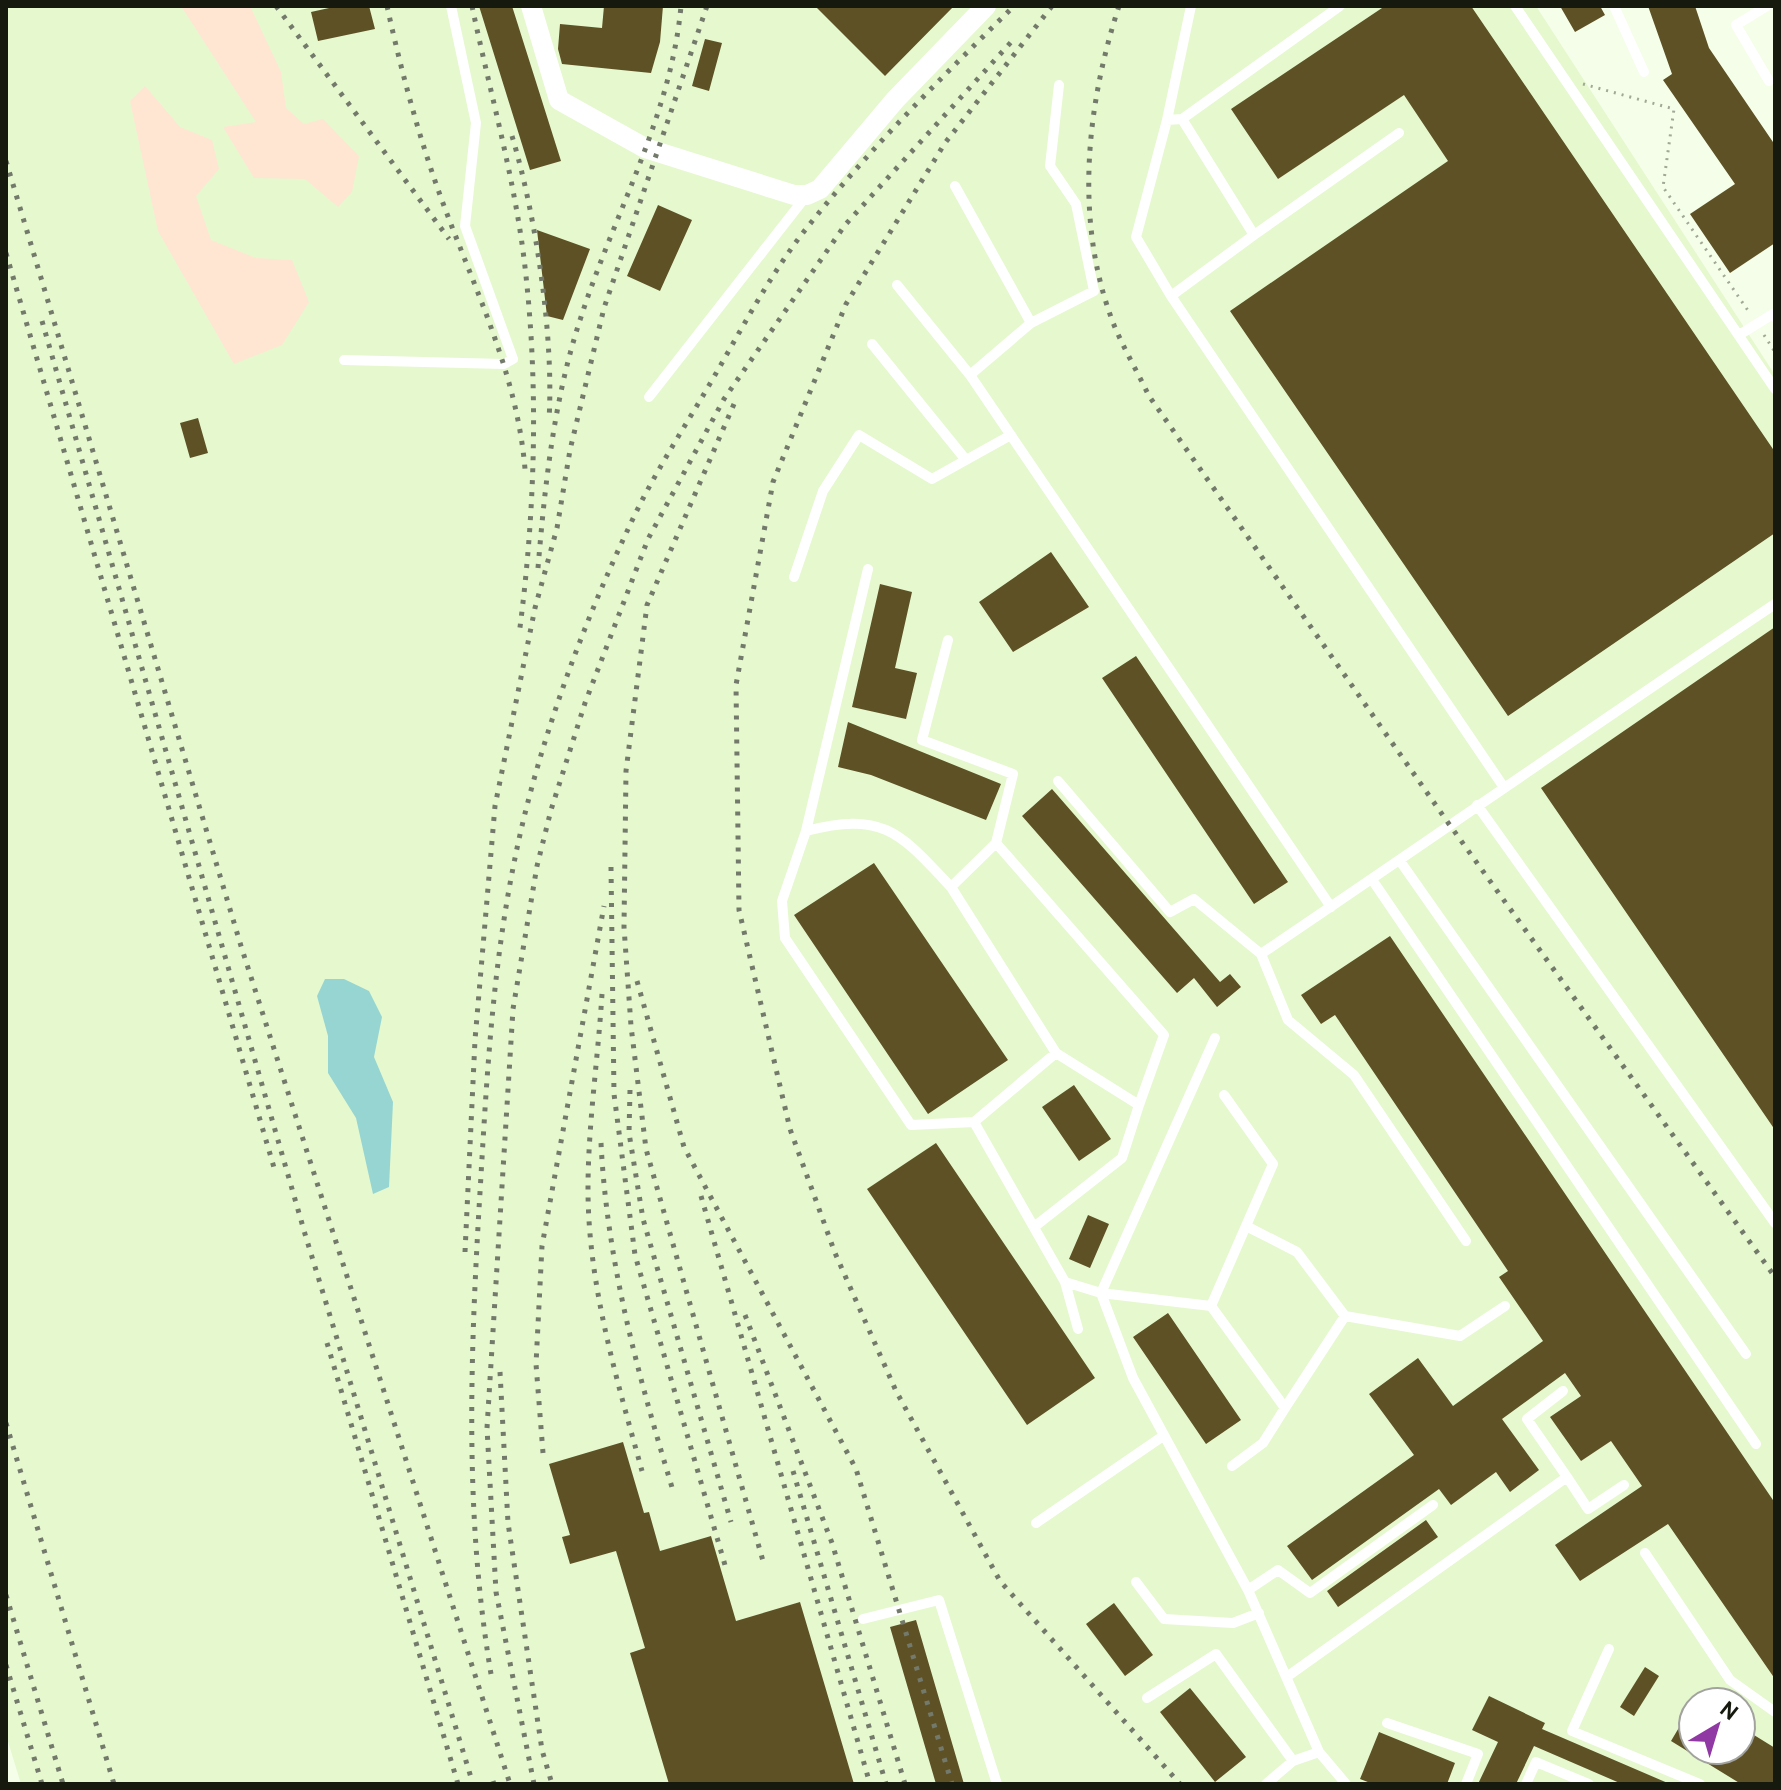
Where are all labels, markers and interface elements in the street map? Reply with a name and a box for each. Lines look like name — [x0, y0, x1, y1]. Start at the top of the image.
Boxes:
north arrow — [1677, 1686, 1757, 1766]
text: N — [1713, 1697, 1742, 1728]

